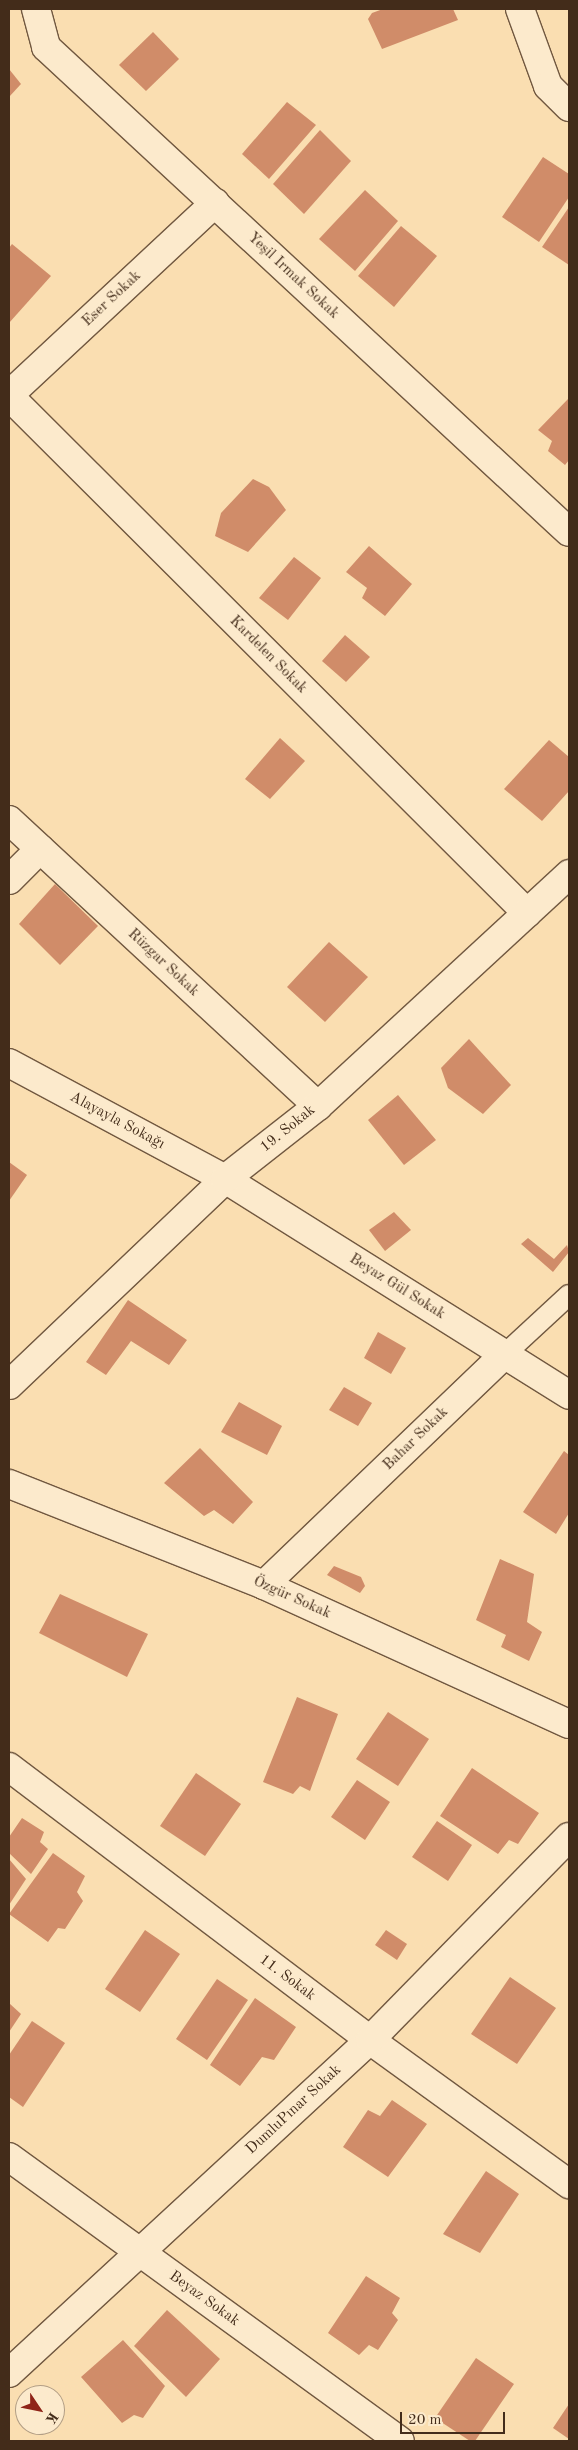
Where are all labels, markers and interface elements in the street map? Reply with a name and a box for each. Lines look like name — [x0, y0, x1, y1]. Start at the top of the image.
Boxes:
street label: Yeşil Irmak Sokak — [243, 229, 343, 323]
street label: Eser Sokak — [79, 267, 145, 331]
street label: Kardelen Sokak — [225, 612, 311, 698]
street label: Rüzgar Sokak — [124, 925, 202, 1001]
street label: Alayayla Sokağı — [66, 1088, 168, 1154]
street label: 19. Sokak — [257, 1101, 319, 1157]
street label: Beyaz Gül Sokak — [346, 1250, 448, 1324]
street label: Bahar Sokak — [380, 1404, 452, 1474]
street label: Özgür Sokak — [250, 1573, 334, 1623]
street label: 11. Sokak — [255, 1951, 319, 2005]
street label: DumluPınar Sokak — [243, 2061, 345, 2159]
street label: Beyaz Sokak — [165, 2267, 243, 2331]
north arrow — [15, 2385, 65, 2435]
scale bar — [403, 2402, 508, 2434]
text: K — [43, 2409, 60, 2426]
text: 20 m — [408, 2413, 442, 2428]

